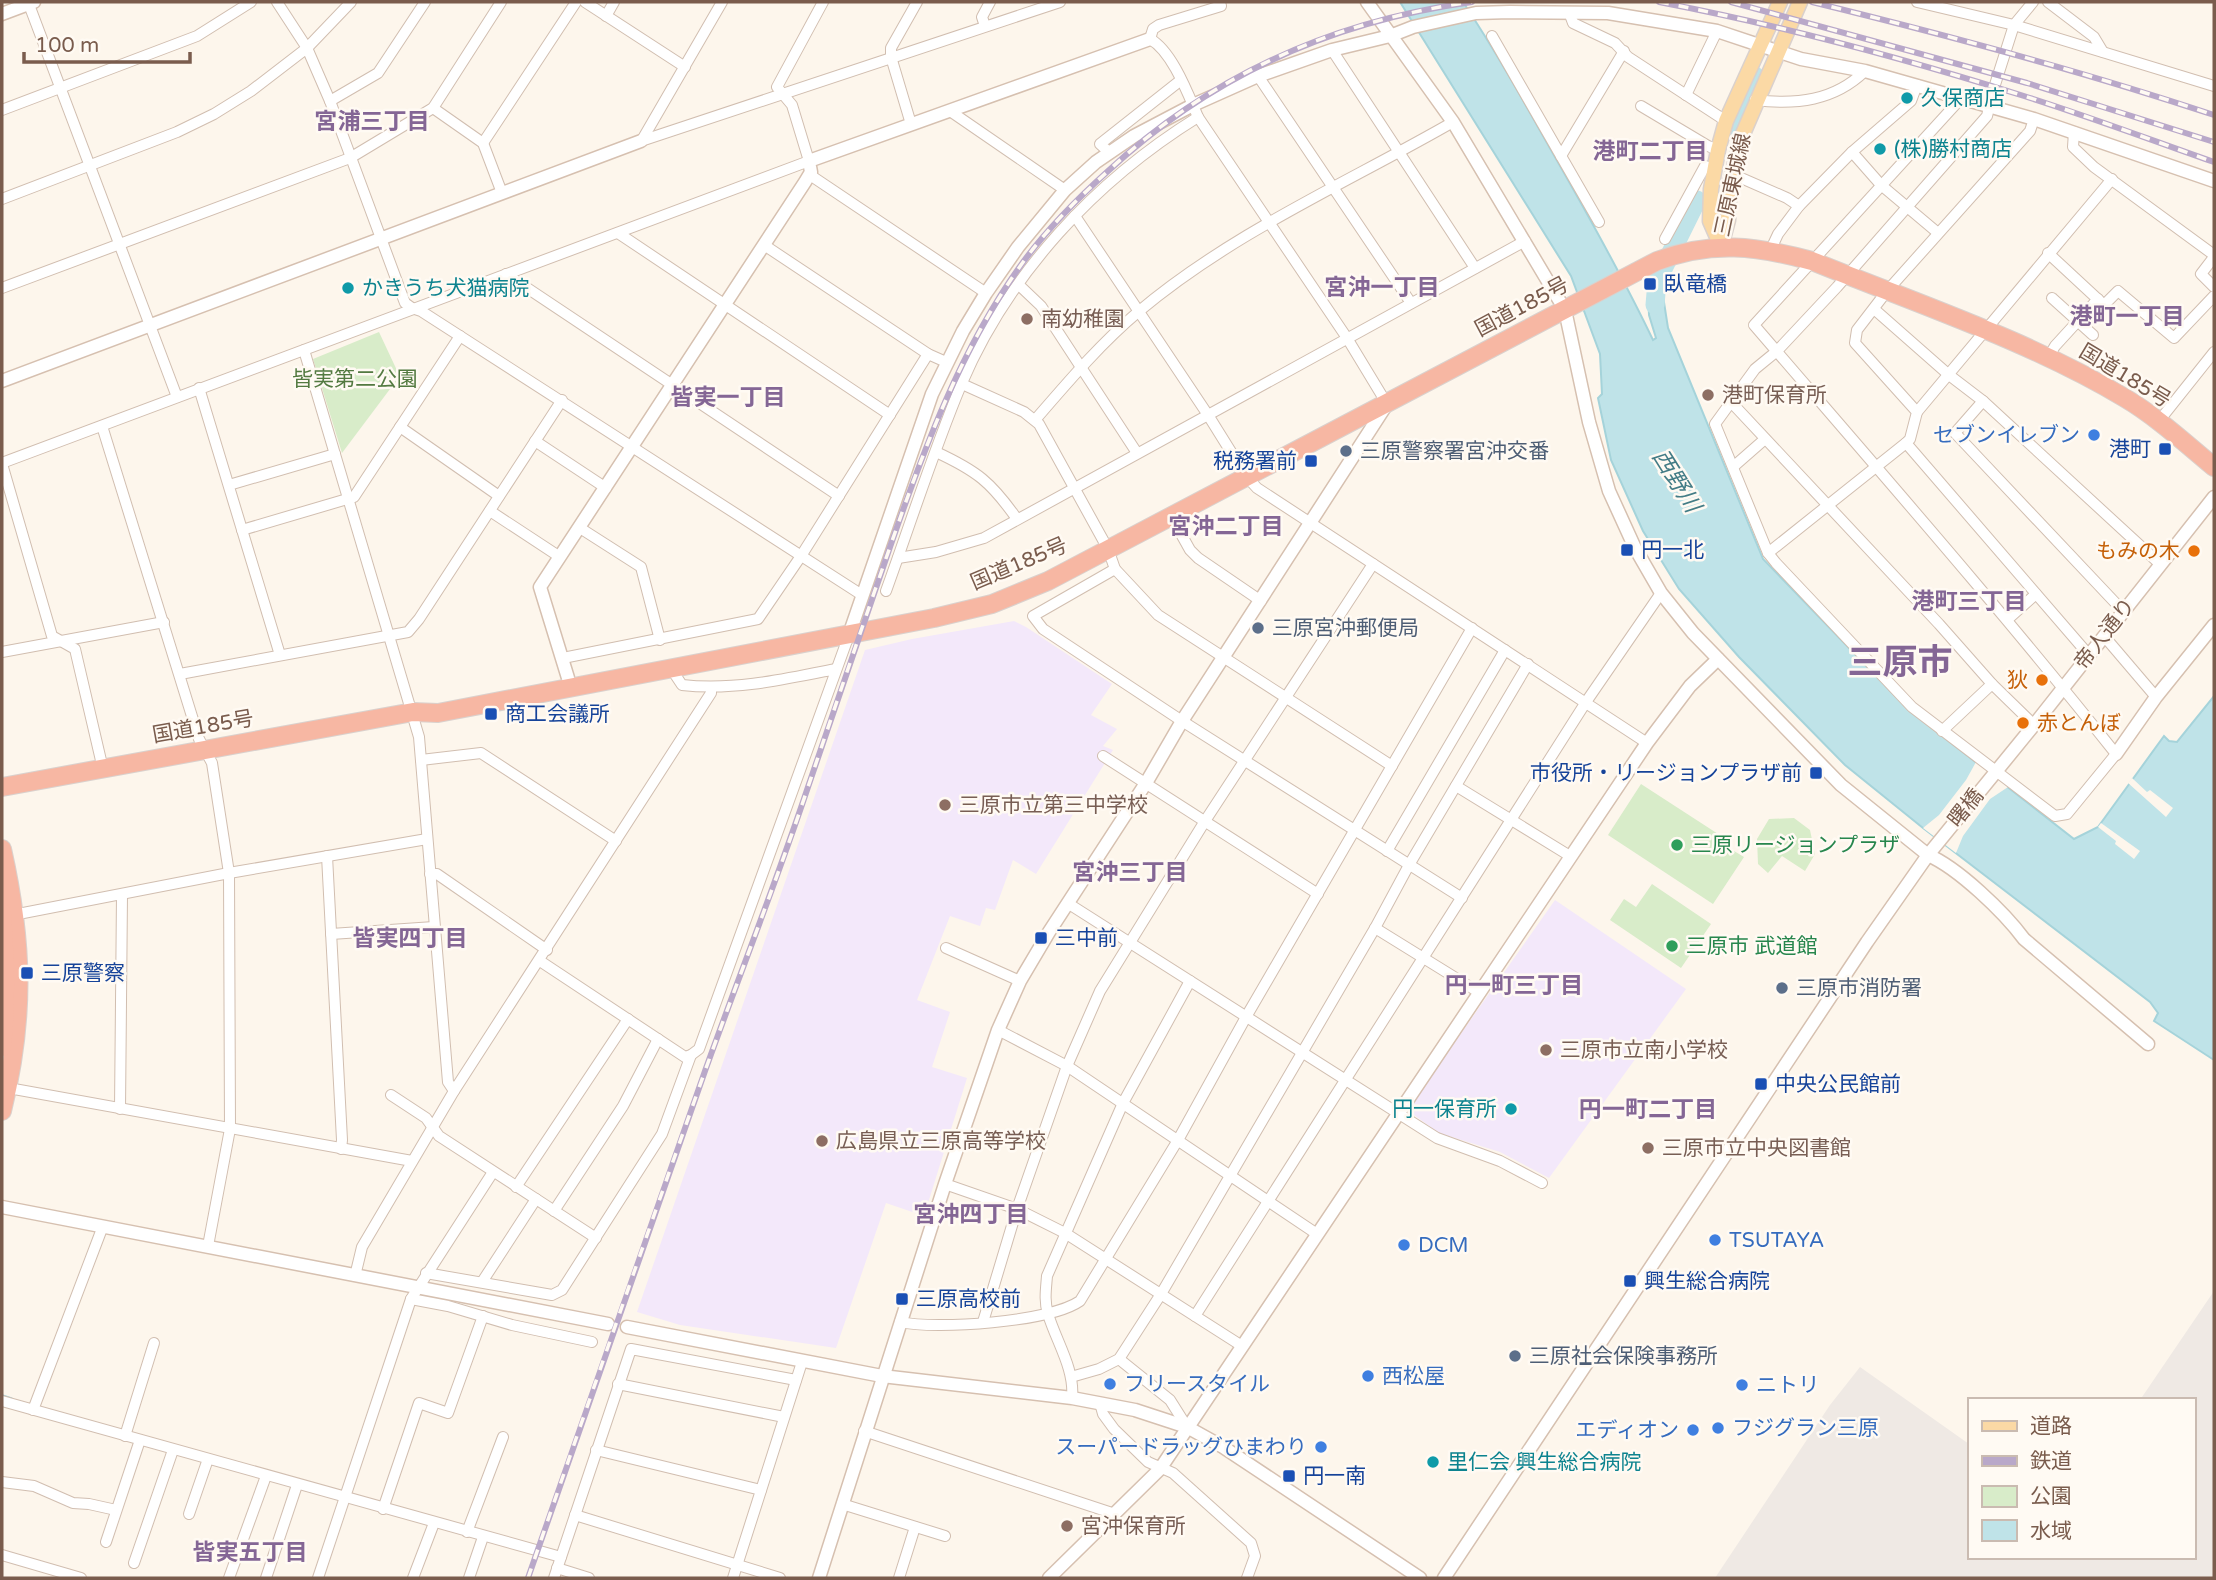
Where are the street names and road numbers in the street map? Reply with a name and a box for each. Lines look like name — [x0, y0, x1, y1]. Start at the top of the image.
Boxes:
street label: 三原東城線 — [1710, 131, 1756, 239]
street label: 国道185号 — [1471, 272, 1573, 342]
street label: 国道185号 — [2075, 339, 2175, 413]
street label: 国道185号 — [967, 532, 1071, 596]
street label: 帝人通り — [2069, 593, 2141, 675]
street label: 国道185号 — [150, 706, 256, 748]
street label: 曙橋 — [1943, 784, 1989, 832]

